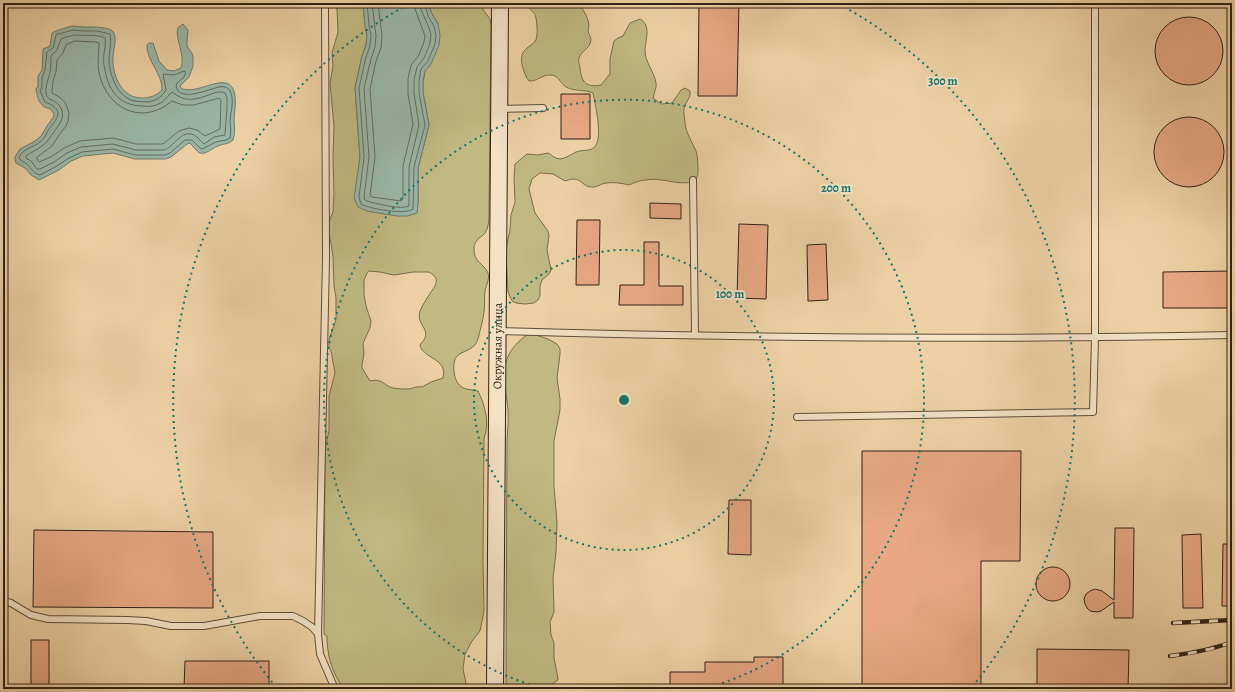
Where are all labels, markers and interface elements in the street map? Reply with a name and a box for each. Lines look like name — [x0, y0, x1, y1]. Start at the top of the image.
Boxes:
text: 300 m — [928, 73, 958, 89]
text: 200 m — [821, 180, 851, 196]
text: 100 m — [716, 286, 744, 302]
street label: Окружная улица — [489, 302, 506, 389]
centre of rings — [617, 393, 631, 407]

